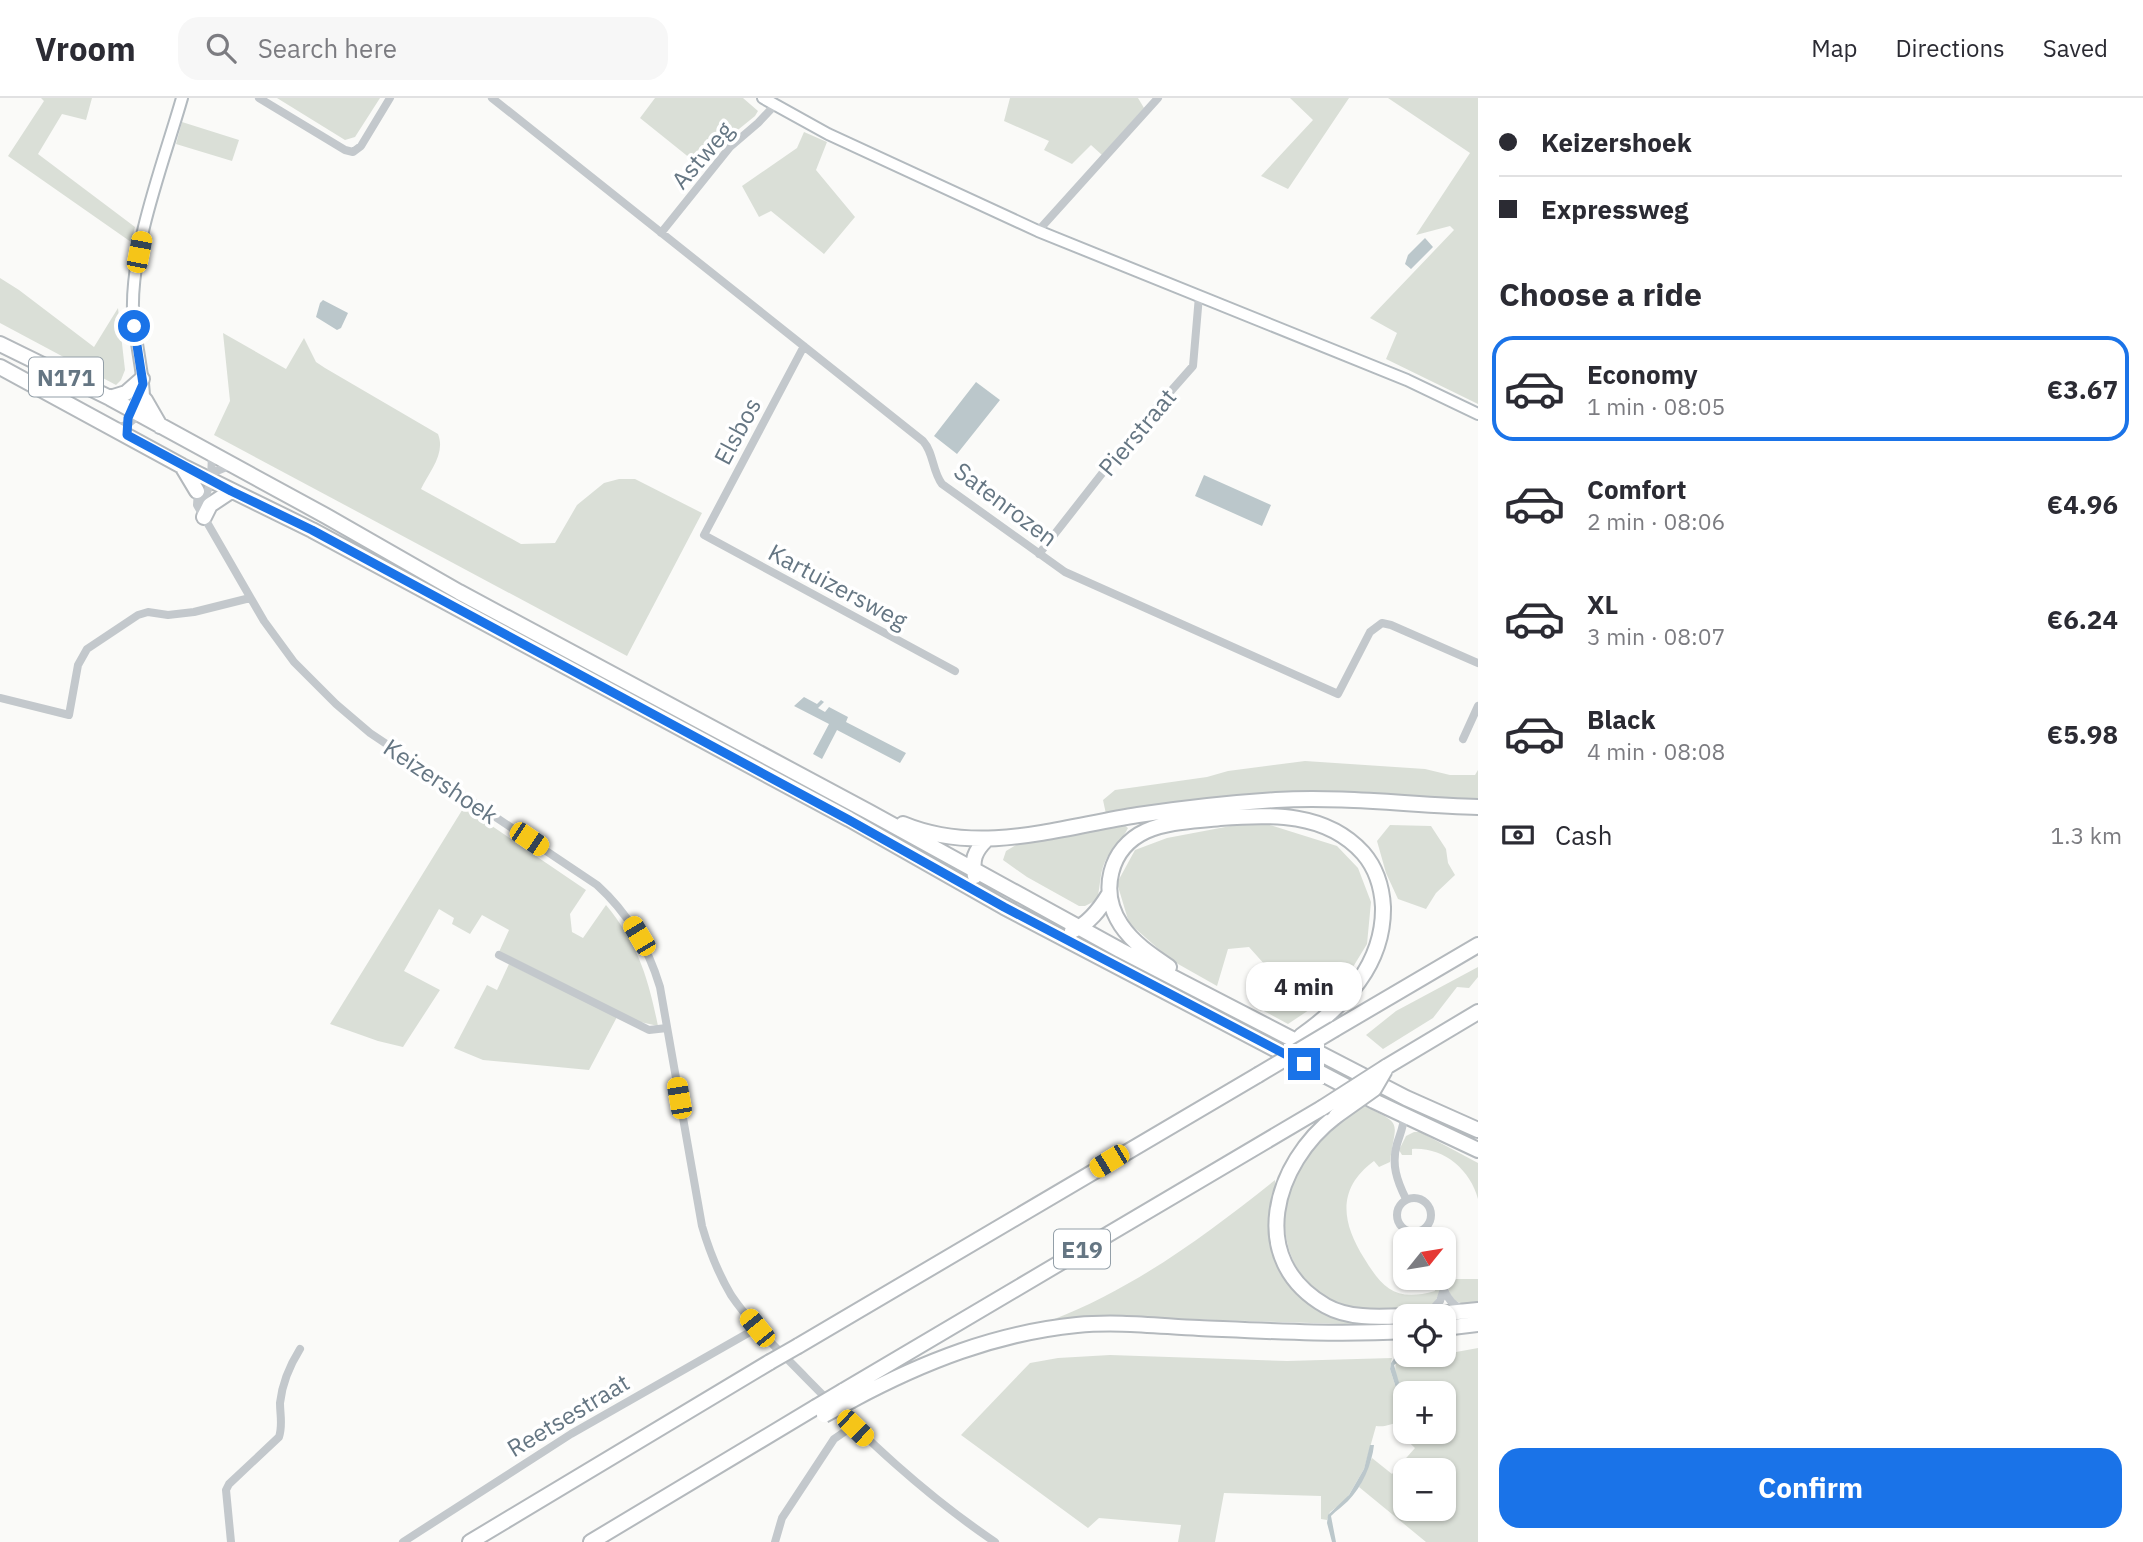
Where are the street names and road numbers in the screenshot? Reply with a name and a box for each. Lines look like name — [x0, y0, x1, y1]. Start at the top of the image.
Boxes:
street label: Astweg — [664, 114, 740, 195]
road number: N171 — [29, 358, 103, 396]
street label: Pierstraat — [1091, 381, 1183, 483]
street label: Elsbos — [706, 392, 768, 470]
street label: Satenrozen — [948, 455, 1064, 553]
street label: Kartuizersweg — [763, 536, 913, 636]
street label: Keizershoek — [378, 731, 505, 831]
road number: E19 — [1054, 1230, 1110, 1268]
street label: Reetsestraat — [501, 1366, 635, 1464]

